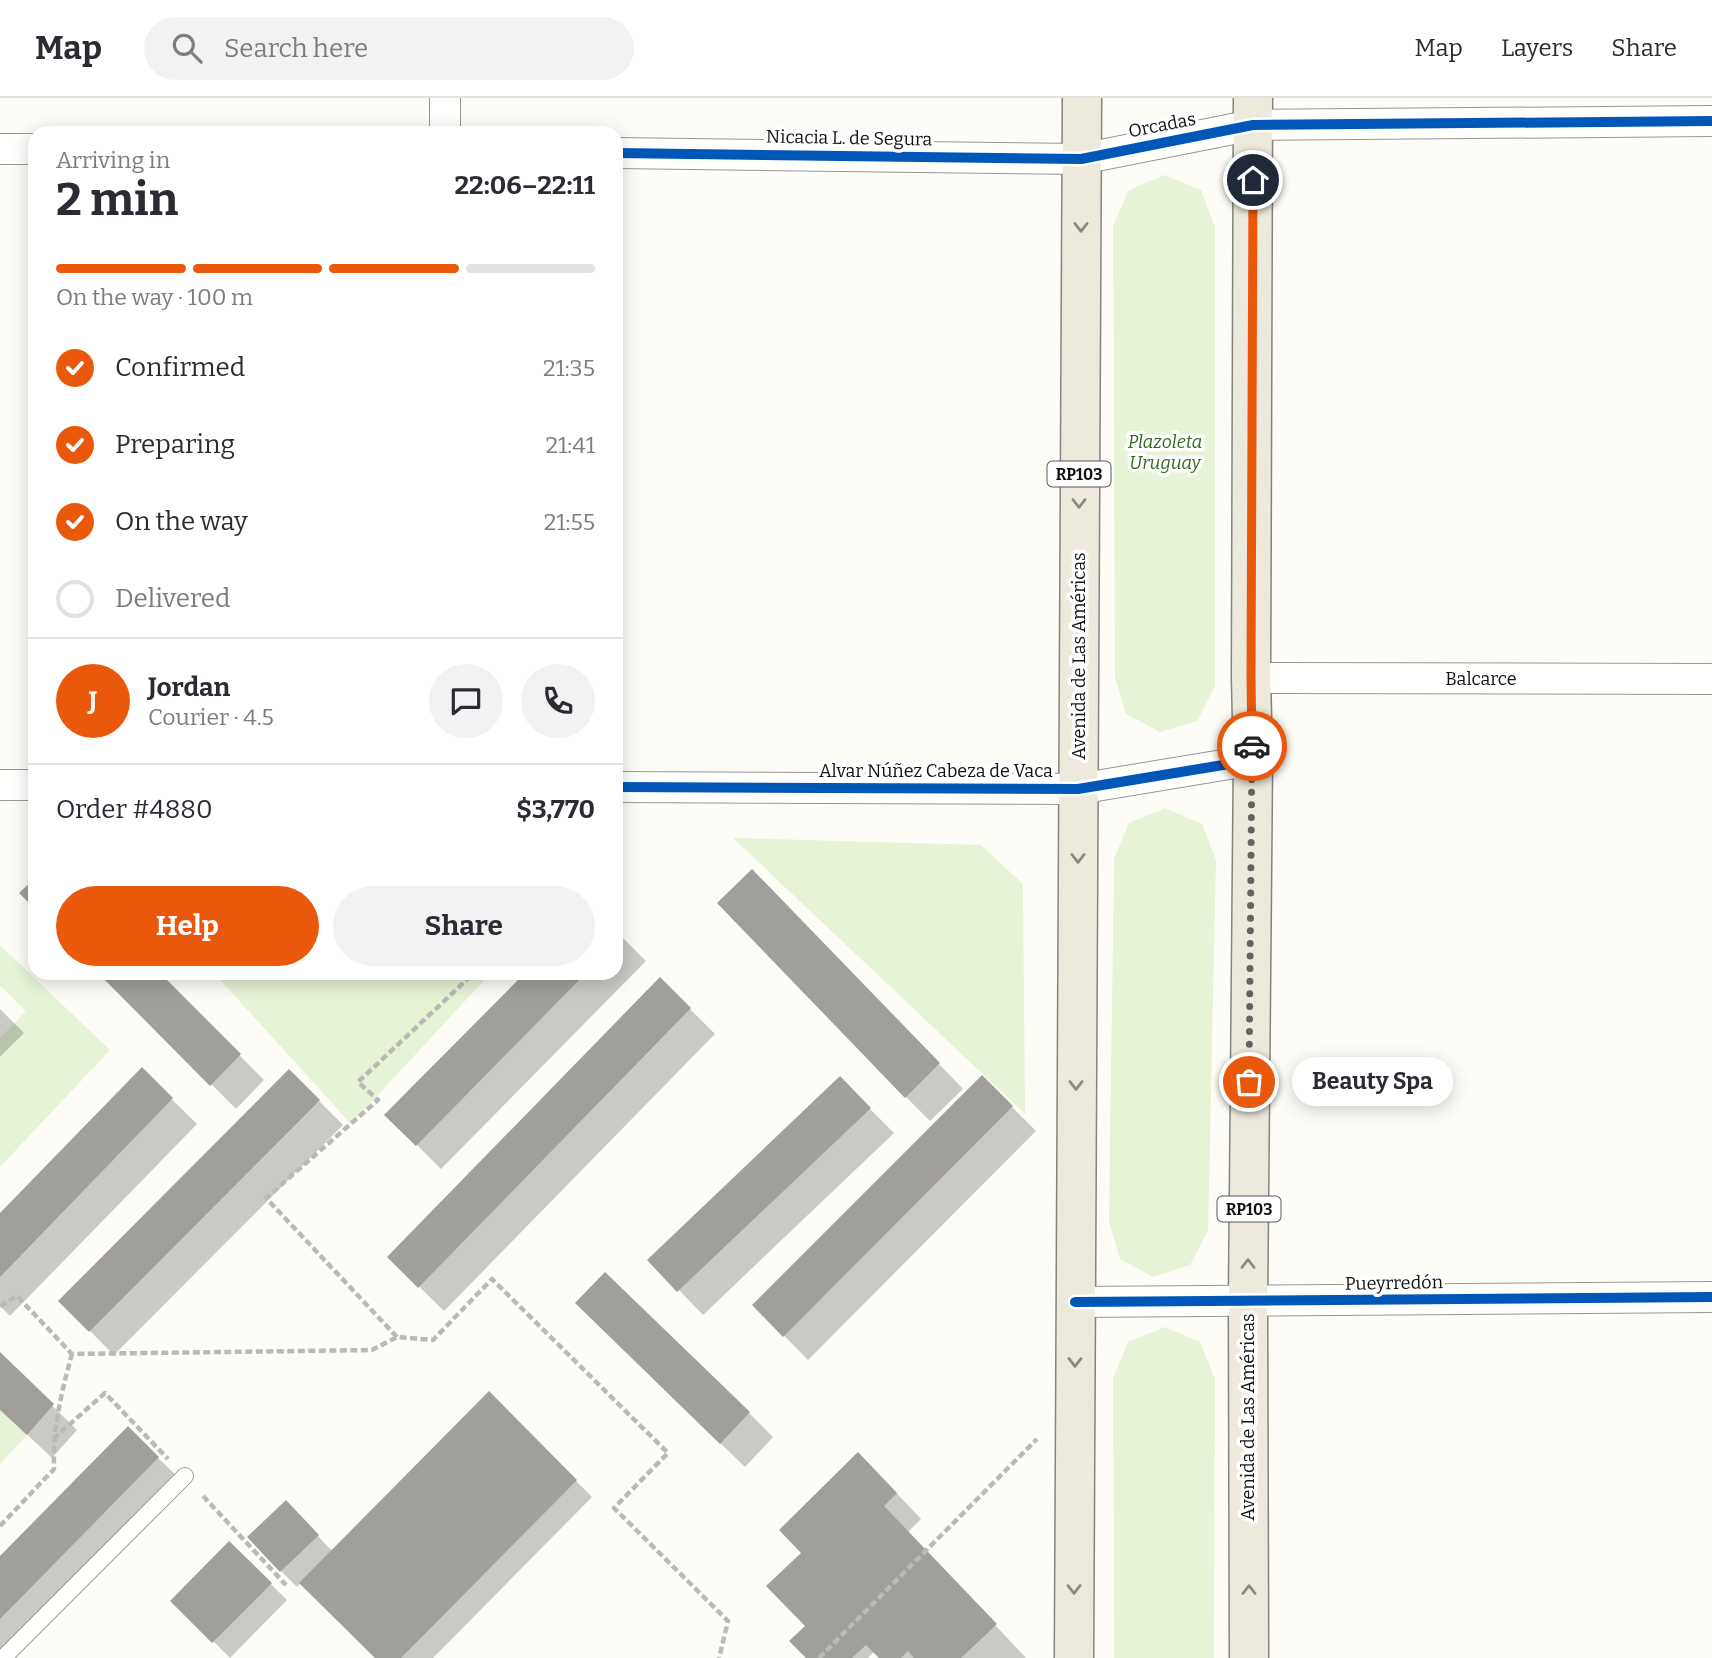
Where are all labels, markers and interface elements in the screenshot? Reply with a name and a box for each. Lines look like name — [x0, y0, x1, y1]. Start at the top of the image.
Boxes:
search box — [144, 17, 634, 80]
text: Map — [35, 28, 102, 68]
icon: search — [168, 29, 206, 67]
text: Search here — [224, 33, 368, 64]
text: Map — [1415, 34, 1463, 62]
text: Layers — [1501, 34, 1573, 62]
text: Share — [1611, 34, 1677, 62]
street label: Orcadas — [1126, 108, 1198, 142]
street label: Nicacia L. de Segura — [766, 126, 932, 150]
text: Arriving in — [56, 146, 170, 174]
pin — [1223, 150, 1283, 210]
icon: home — [1234, 161, 1272, 199]
text: 22:06–22:11 — [454, 170, 595, 201]
text: 2 min — [56, 172, 178, 227]
one-way arrow — [1073, 222, 1088, 233]
text: On the way · 100 m — [56, 283, 253, 311]
icon: check — [56, 349, 94, 387]
text: Confirmed — [115, 352, 245, 383]
text: 21:35 — [543, 354, 595, 382]
icon: check — [56, 426, 94, 464]
text: Preparing — [115, 429, 235, 460]
text: 21:41 — [546, 431, 595, 459]
park label: Plazoleta Uruguay — [1128, 431, 1202, 474]
road number: RP103 — [1048, 462, 1110, 486]
one-way arrow — [1071, 499, 1087, 509]
icon: check — [56, 503, 94, 541]
text: On the way — [115, 506, 248, 537]
text: 21:55 — [544, 508, 595, 536]
street label: Avenida de Las Américas — [1068, 552, 1090, 760]
text: Delivered — [115, 583, 230, 614]
button: chat — [429, 664, 503, 738]
button: phone — [521, 664, 595, 738]
street label: Balcarce — [1445, 668, 1517, 690]
text: Jordan — [148, 672, 230, 703]
text: J — [89, 686, 97, 717]
text: Courier · 4.5 — [148, 703, 274, 731]
courier — [1217, 711, 1287, 781]
icon: car — [1233, 727, 1271, 765]
street label: Alvar Núñez Cabeza de Vaca — [819, 760, 1053, 782]
text: Order #4880 — [56, 794, 213, 825]
text: $3,770 — [516, 794, 595, 825]
one-way arrow — [1070, 853, 1086, 863]
button: Help — [56, 886, 319, 966]
button: Share — [333, 886, 595, 966]
pin — [1219, 1052, 1279, 1112]
callout: Beauty Spa — [1291, 1058, 1452, 1107]
icon: bag — [1230, 1063, 1268, 1101]
text: Beauty Spa — [1312, 1067, 1433, 1095]
one-way arrow — [1069, 1080, 1084, 1091]
road number: RP103 — [1218, 1196, 1280, 1222]
one-way arrow — [1240, 1259, 1256, 1269]
street label: Pueyrredón — [1345, 1271, 1444, 1295]
street label: Avenida de Las Américas — [1237, 1313, 1259, 1521]
one-way arrow — [1067, 1357, 1083, 1367]
one-way arrow — [1066, 1584, 1082, 1595]
one-way arrow — [1241, 1584, 1257, 1595]

